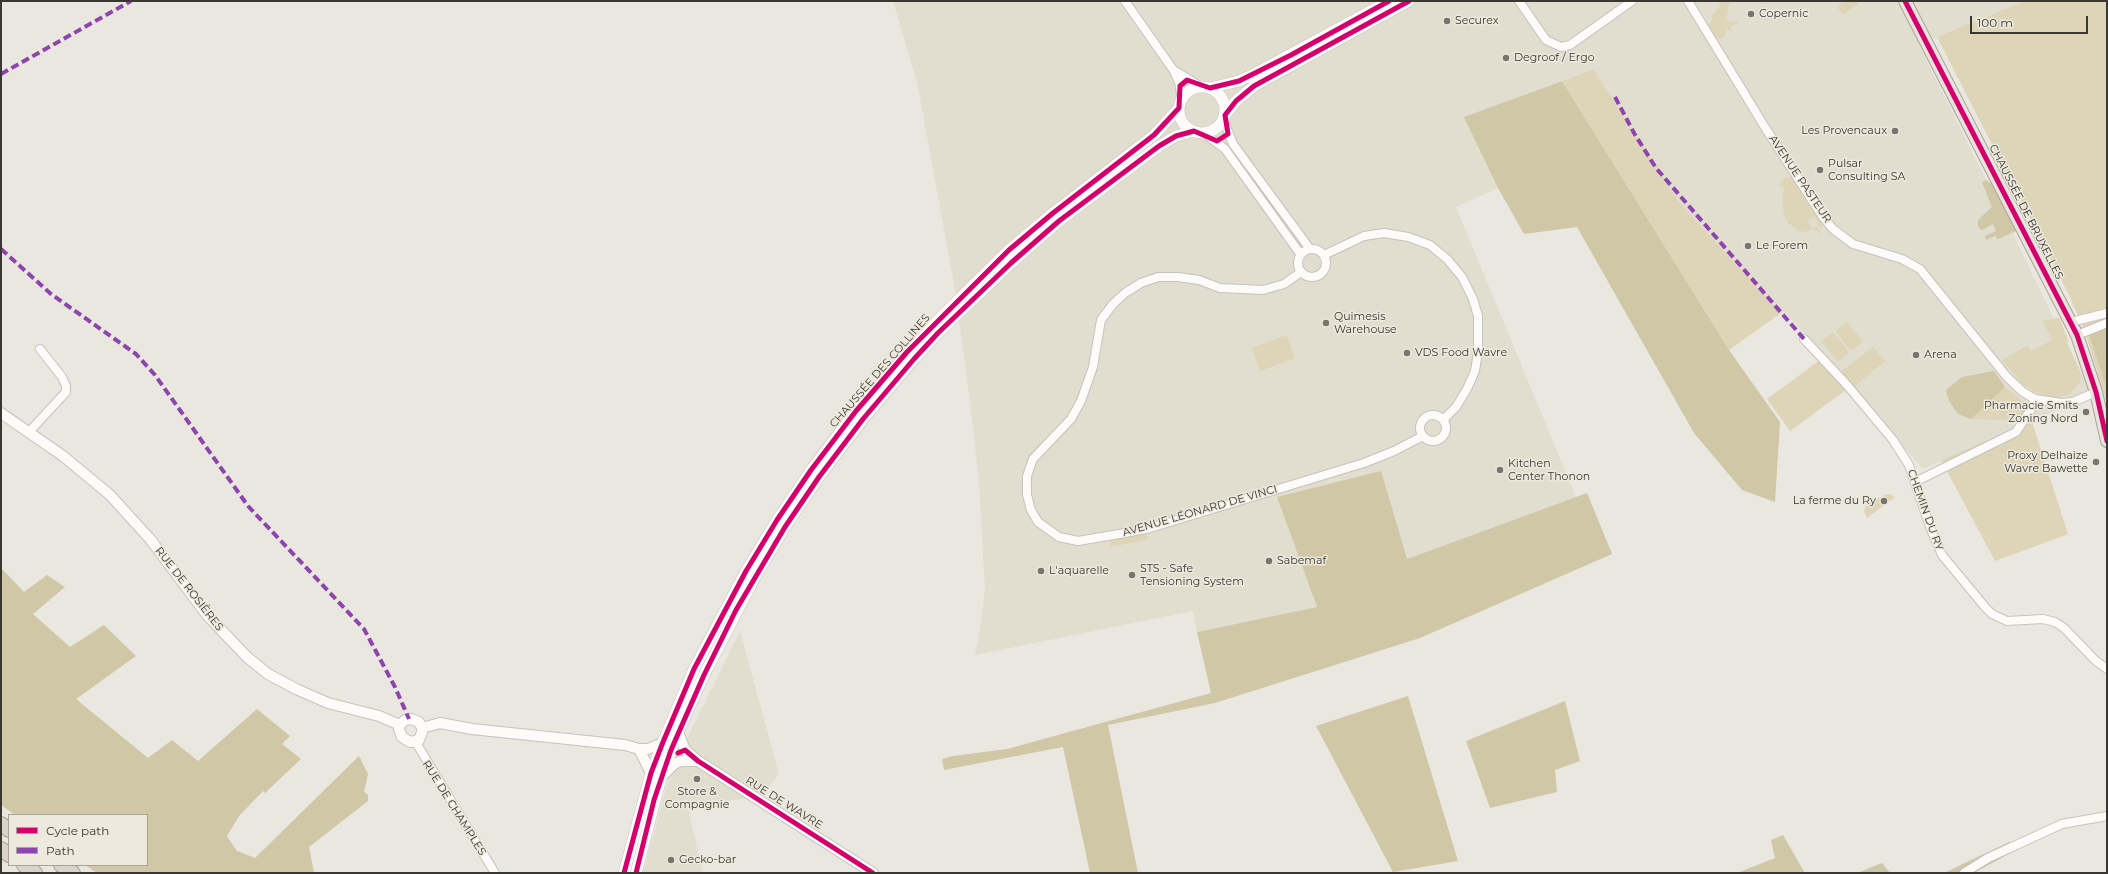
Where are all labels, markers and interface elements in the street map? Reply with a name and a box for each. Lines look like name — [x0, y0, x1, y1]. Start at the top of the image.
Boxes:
place label: Copernic — [1759, 7, 1808, 21]
scale bar — [1972, 8, 2090, 34]
marker: Copernic — [1746, 9, 1756, 19]
place label: Securex — [1455, 14, 1499, 28]
text: 100 m — [1977, 15, 2013, 30]
marker: Securex — [1442, 16, 1452, 26]
place label: Degroof / Ergo — [1514, 51, 1595, 65]
marker: Degroof / Ergo — [1501, 53, 1511, 63]
place label: Les Provencaux — [1801, 124, 1887, 138]
marker: Les Provencaux — [1890, 126, 1900, 136]
street label: AVENUE PASTEUR — [1766, 133, 1834, 225]
street label: CHAUSSÉE DE BRUXELLES — [1986, 142, 2066, 282]
place label: Pulsar Consulting SA — [1828, 157, 1905, 183]
marker: Pulsar Consulting SA — [1815, 165, 1825, 175]
place label: Le Forem — [1756, 239, 1808, 253]
marker: Le Forem — [1743, 241, 1753, 251]
place label: Quimesis Warehouse — [1334, 310, 1397, 336]
street label: CHAUSSÉE DES COLLINES — [827, 311, 933, 431]
marker: Quimesis Warehouse — [1321, 318, 1331, 328]
place label: VDS Food Wavre — [1415, 346, 1507, 360]
marker: VDS Food Wavre — [1402, 348, 1412, 358]
place label: Arena — [1924, 348, 1957, 362]
marker: Arena — [1911, 350, 1921, 360]
place label: Pharmacie Smits Zoning Nord — [1984, 399, 2078, 425]
marker: Pharmacie Smits Zoning Nord — [2081, 407, 2091, 417]
place label: Proxy Delhaize Wavre Bawette — [2004, 449, 2088, 475]
place label: Kitchen Center Thonon — [1508, 457, 1590, 483]
marker: Proxy Delhaize Wavre Bawette — [2091, 457, 2101, 467]
marker: Kitchen Center Thonon — [1495, 465, 1505, 475]
street label: CHEMIN DU RY — [1904, 468, 1946, 552]
street label: AVENUE LÉONARD DE VINCI — [1121, 483, 1279, 539]
place label: La ferme du Ry — [1793, 494, 1876, 508]
marker: La ferme du Ry — [1879, 496, 1889, 506]
street label: RUE DE ROSIÈRES — [152, 544, 226, 634]
place label: Sabemaf — [1277, 554, 1326, 568]
marker: Sabemaf — [1264, 556, 1274, 566]
place label: STS - Safe Tensioning System — [1140, 562, 1244, 588]
place label: L'aquarelle — [1049, 564, 1109, 578]
marker: L'aquarelle — [1036, 566, 1046, 576]
marker: STS - Safe Tensioning System — [1127, 570, 1137, 580]
street label: RUE DE CHAMPLES — [419, 758, 489, 858]
marker: Store & Compagnie — [692, 774, 702, 784]
street label: RUE DE WAVRE — [743, 774, 825, 832]
place label: Store & Compagnie — [665, 785, 729, 811]
legend — [8, 814, 148, 866]
text: Cycle path — [46, 823, 109, 838]
text: Path — [46, 843, 75, 858]
place label: Gecko-bar — [679, 853, 736, 867]
marker: Gecko-bar — [666, 855, 676, 865]

